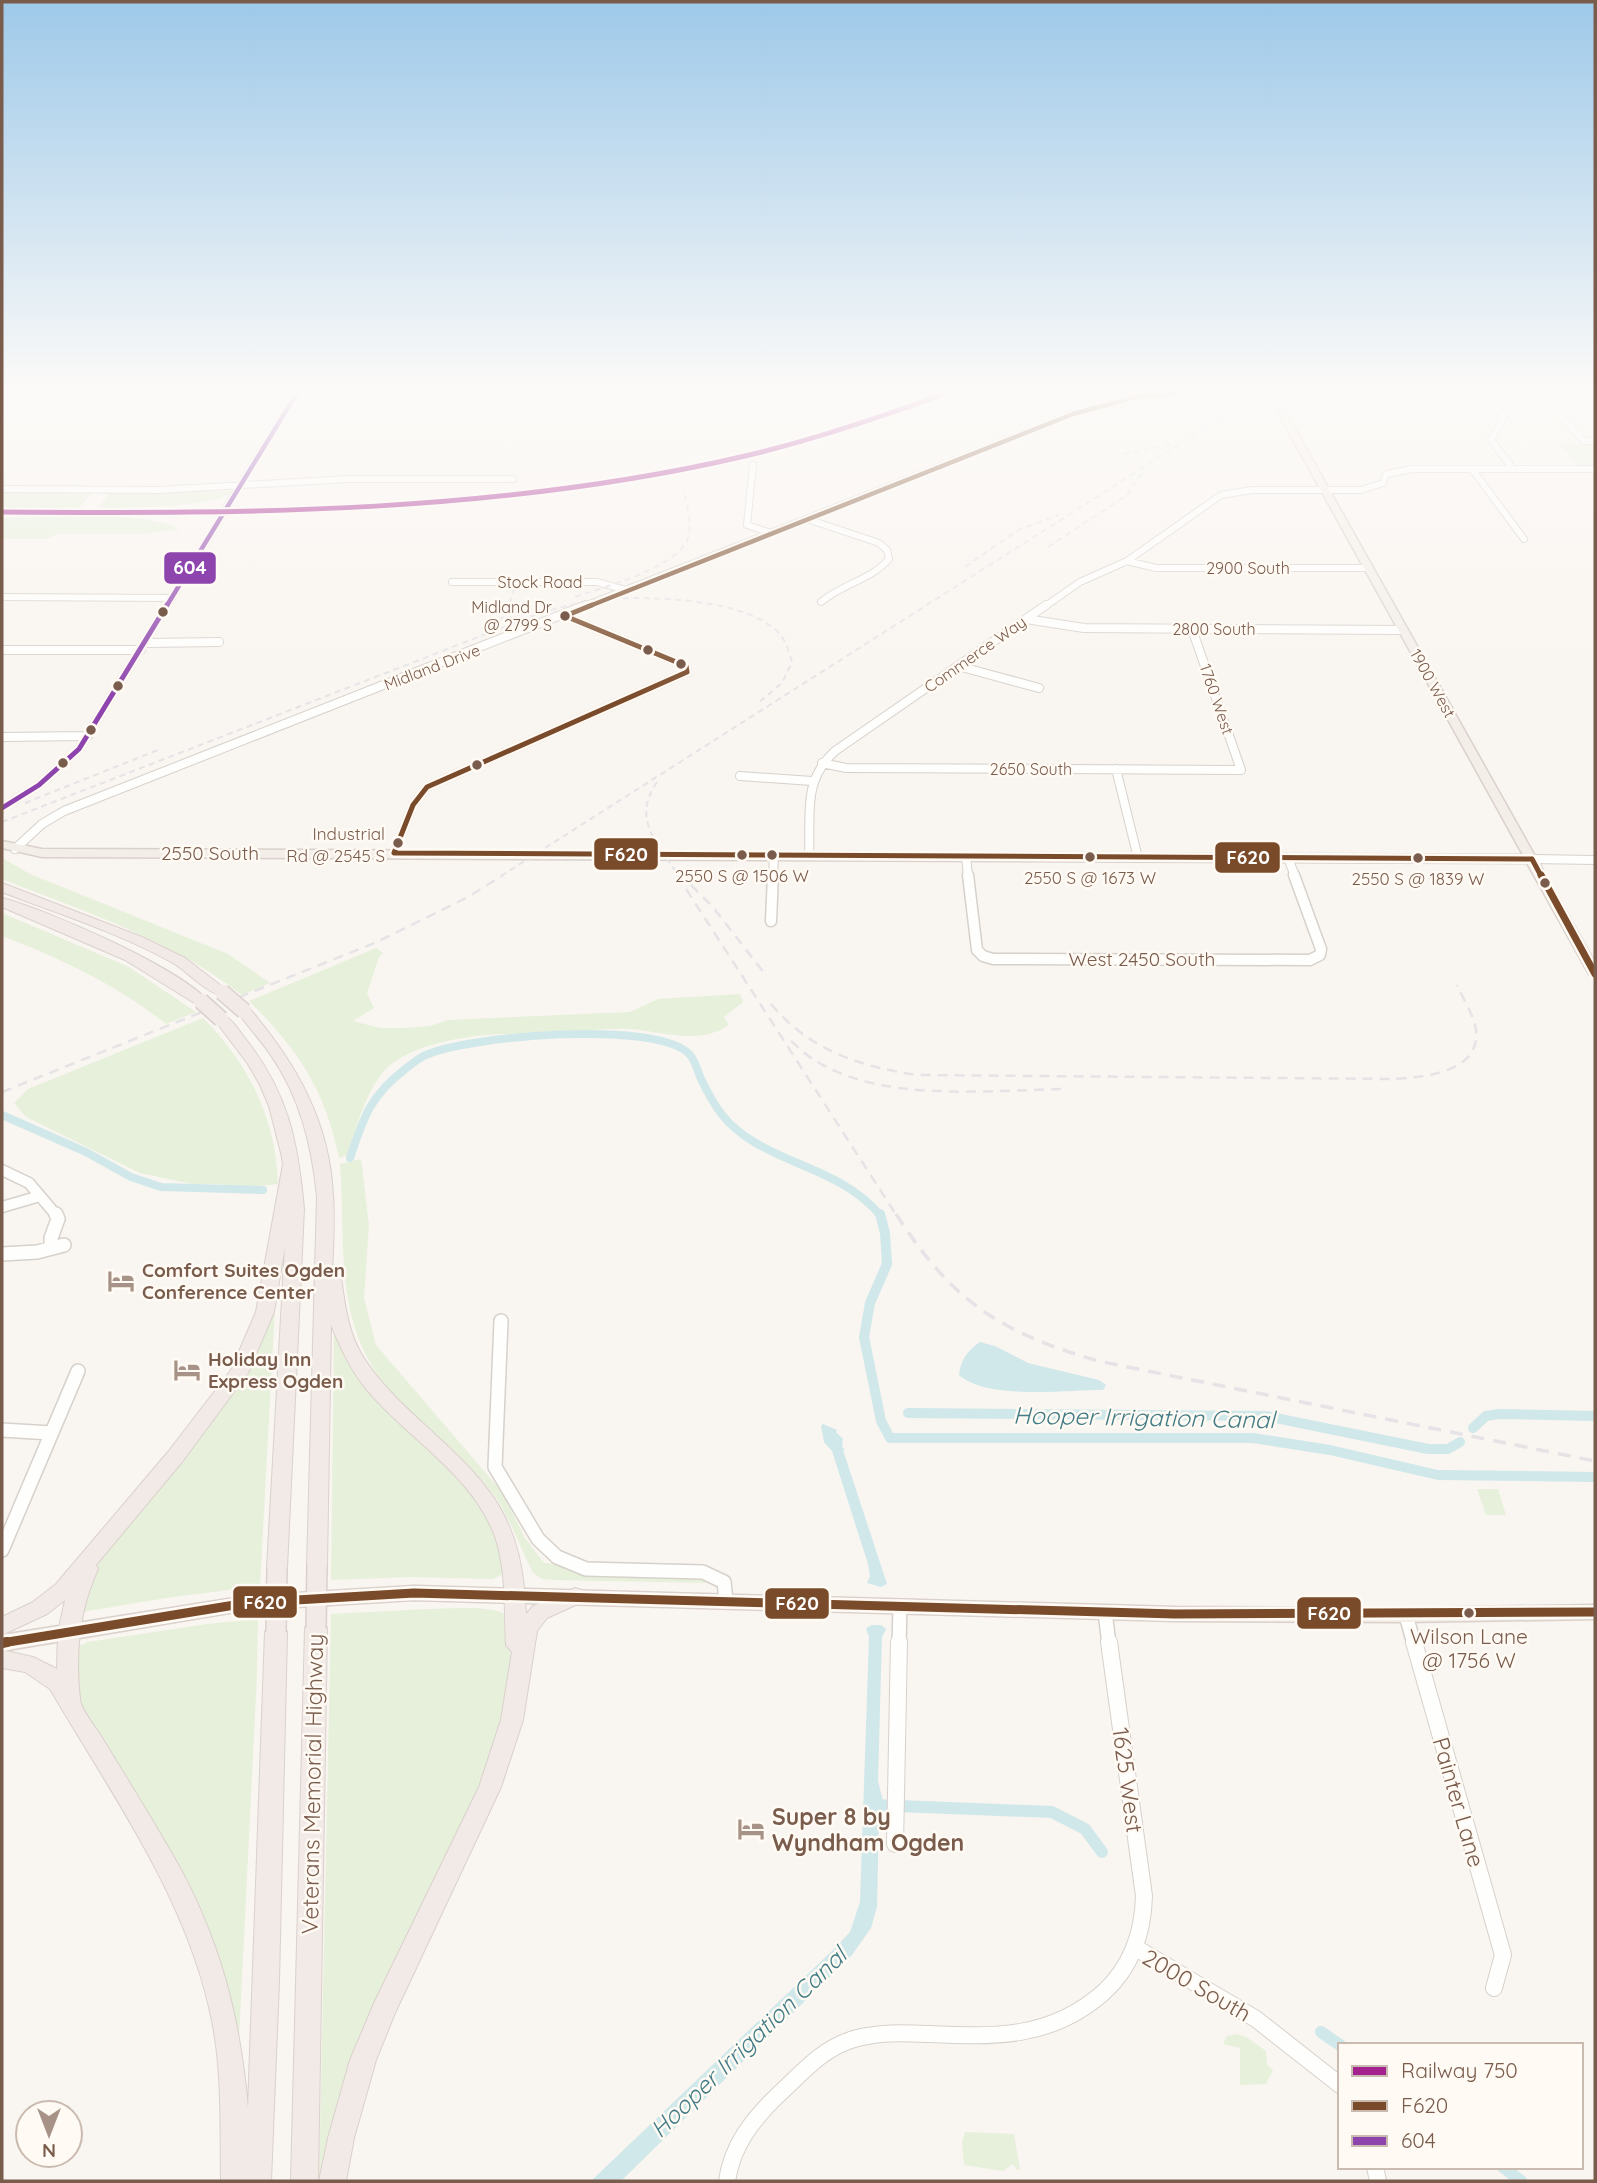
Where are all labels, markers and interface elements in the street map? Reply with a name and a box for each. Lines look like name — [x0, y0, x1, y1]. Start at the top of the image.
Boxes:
line badge: 604 — [163, 551, 217, 585]
text: 604 — [173, 555, 207, 579]
street label: 2900 South — [1206, 558, 1290, 578]
street label: Stock Road — [498, 572, 582, 592]
place label: Midland Dr @ 2799 S — [471, 597, 552, 635]
unlabelled marker — [156, 605, 170, 619]
marker: Midland Dr @ 2799 S — [558, 609, 572, 623]
street label: Commerce Way — [920, 611, 1030, 697]
street label: 2800 South — [1172, 619, 1256, 639]
street label: Midland Drive — [381, 639, 483, 695]
unlabelled marker — [641, 643, 655, 657]
street label: 1900 West — [1406, 645, 1460, 721]
unlabelled marker — [674, 657, 688, 671]
street label: 1760 West — [1196, 661, 1238, 737]
unlabelled marker — [111, 679, 125, 693]
unlabelled marker — [84, 723, 98, 737]
unlabelled marker — [56, 756, 70, 770]
unlabelled marker — [470, 758, 484, 772]
street label: 2650 South — [990, 759, 1072, 779]
place label: Industrial Rd @ 2545 S — [286, 823, 385, 866]
marker: Industrial Rd @ 2545 S — [391, 836, 405, 850]
line badge: F620 — [593, 837, 659, 871]
street label: 2550 South — [161, 841, 259, 865]
line badge: F620 — [1214, 841, 1281, 874]
text: F620 — [604, 842, 648, 866]
text: F620 — [1226, 845, 1270, 869]
marker: 2550 S @ 1506 W — [735, 848, 749, 862]
unlabelled marker — [765, 848, 779, 862]
marker: 2550 S @ 1673 W — [1083, 850, 1097, 864]
marker: 2550 S @ 1839 W — [1411, 851, 1425, 865]
place label: 2550 S @ 1506 W — [675, 865, 809, 886]
place label: 2550 S @ 1673 W — [1024, 867, 1156, 888]
place label: 2550 S @ 1839 W — [1352, 868, 1485, 889]
unlabelled marker — [1538, 876, 1552, 890]
street label: West 2450 South — [1069, 947, 1215, 971]
place label: Comfort Suites Ogden Conference Center — [142, 1258, 345, 1304]
hotel icon: Comfort Suites Ogden Conference Center — [106, 1266, 136, 1296]
place label: Holiday Inn Express Ogden — [208, 1347, 343, 1393]
hotel icon: Holiday Inn Express Ogden — [172, 1355, 202, 1385]
water label: Hooper Irrigation Canal — [1013, 1400, 1277, 1434]
line badge: F620 — [232, 1585, 298, 1619]
line badge: F620 — [764, 1587, 830, 1620]
text: F620 — [243, 1590, 287, 1614]
text: F620 — [775, 1591, 819, 1615]
line badge: F620 — [1296, 1596, 1362, 1630]
text: F620 — [1307, 1601, 1351, 1625]
marker: Wilson Lane @ 1756 W — [1462, 1606, 1476, 1620]
place label: Wilson Lane @ 1756 W — [1410, 1623, 1528, 1673]
street label: Veterans Memorial Highway — [295, 1633, 329, 1935]
street label: 1625 West — [1106, 1726, 1150, 1835]
street label: Painter Lane — [1427, 1734, 1491, 1870]
place label: Super 8 by Wyndham Ogden — [772, 1802, 964, 1857]
hotel icon: Super 8 by Wyndham Ogden — [736, 1814, 766, 1844]
water label: Hooper Irrigation Canal — [644, 1939, 854, 2144]
street label: 2000 South — [1137, 1942, 1257, 2028]
legend — [1338, 2043, 1583, 2169]
text: Railway 750 — [1401, 2057, 1518, 2083]
text: F620 — [1401, 2092, 1448, 2118]
north arrow — [14, 2099, 84, 2169]
text: 604 — [1401, 2127, 1436, 2153]
text: N — [42, 2139, 56, 2163]

